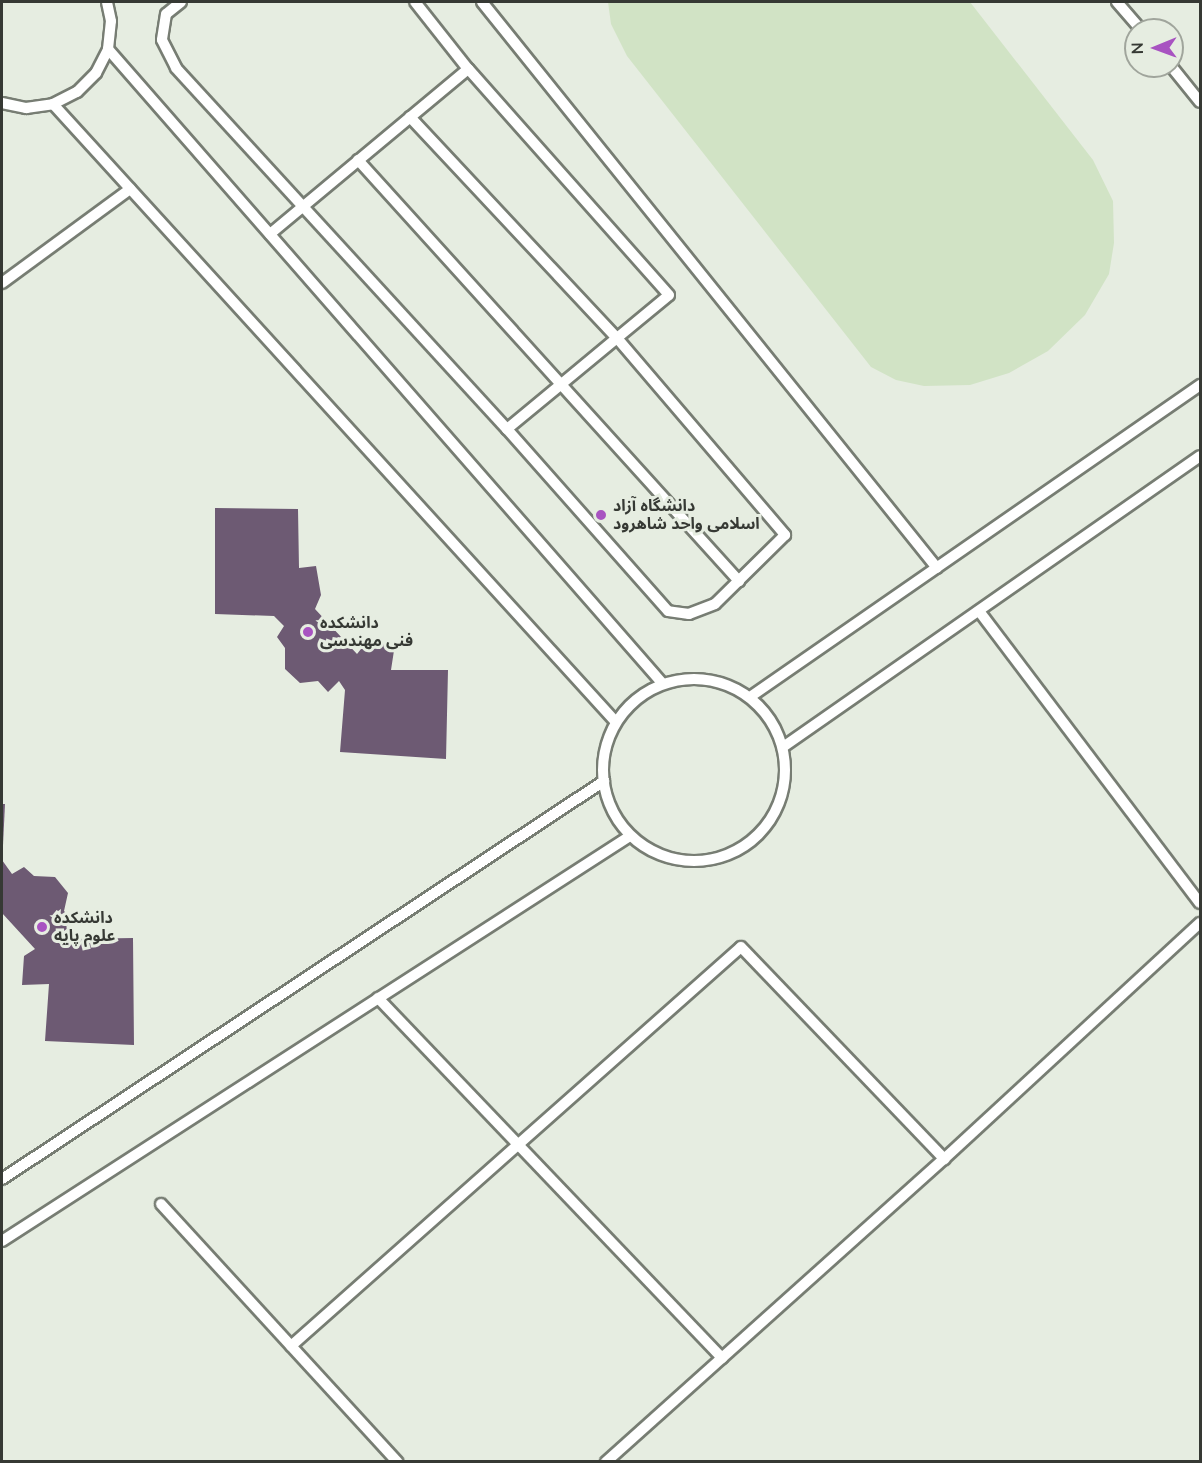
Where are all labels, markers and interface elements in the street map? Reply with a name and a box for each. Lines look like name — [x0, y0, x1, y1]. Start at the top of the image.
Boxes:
north arrow — [1124, 18, 1184, 78]
text: N — [1127, 42, 1149, 54]
place label: دانشگاه آزاد اسلامی واحد شاهرود — [613, 496, 760, 534]
marker: دانشگاه آزاد اسلامی واحد شاهرود — [594, 508, 608, 522]
place label: دانشکده فنی مهندسی — [320, 613, 413, 651]
marker: دانشکده فنی مهندسی — [301, 625, 315, 639]
place label: دانشکده علوم پایه — [54, 908, 115, 946]
marker: دانشکده علوم پایه — [35, 920, 49, 934]

